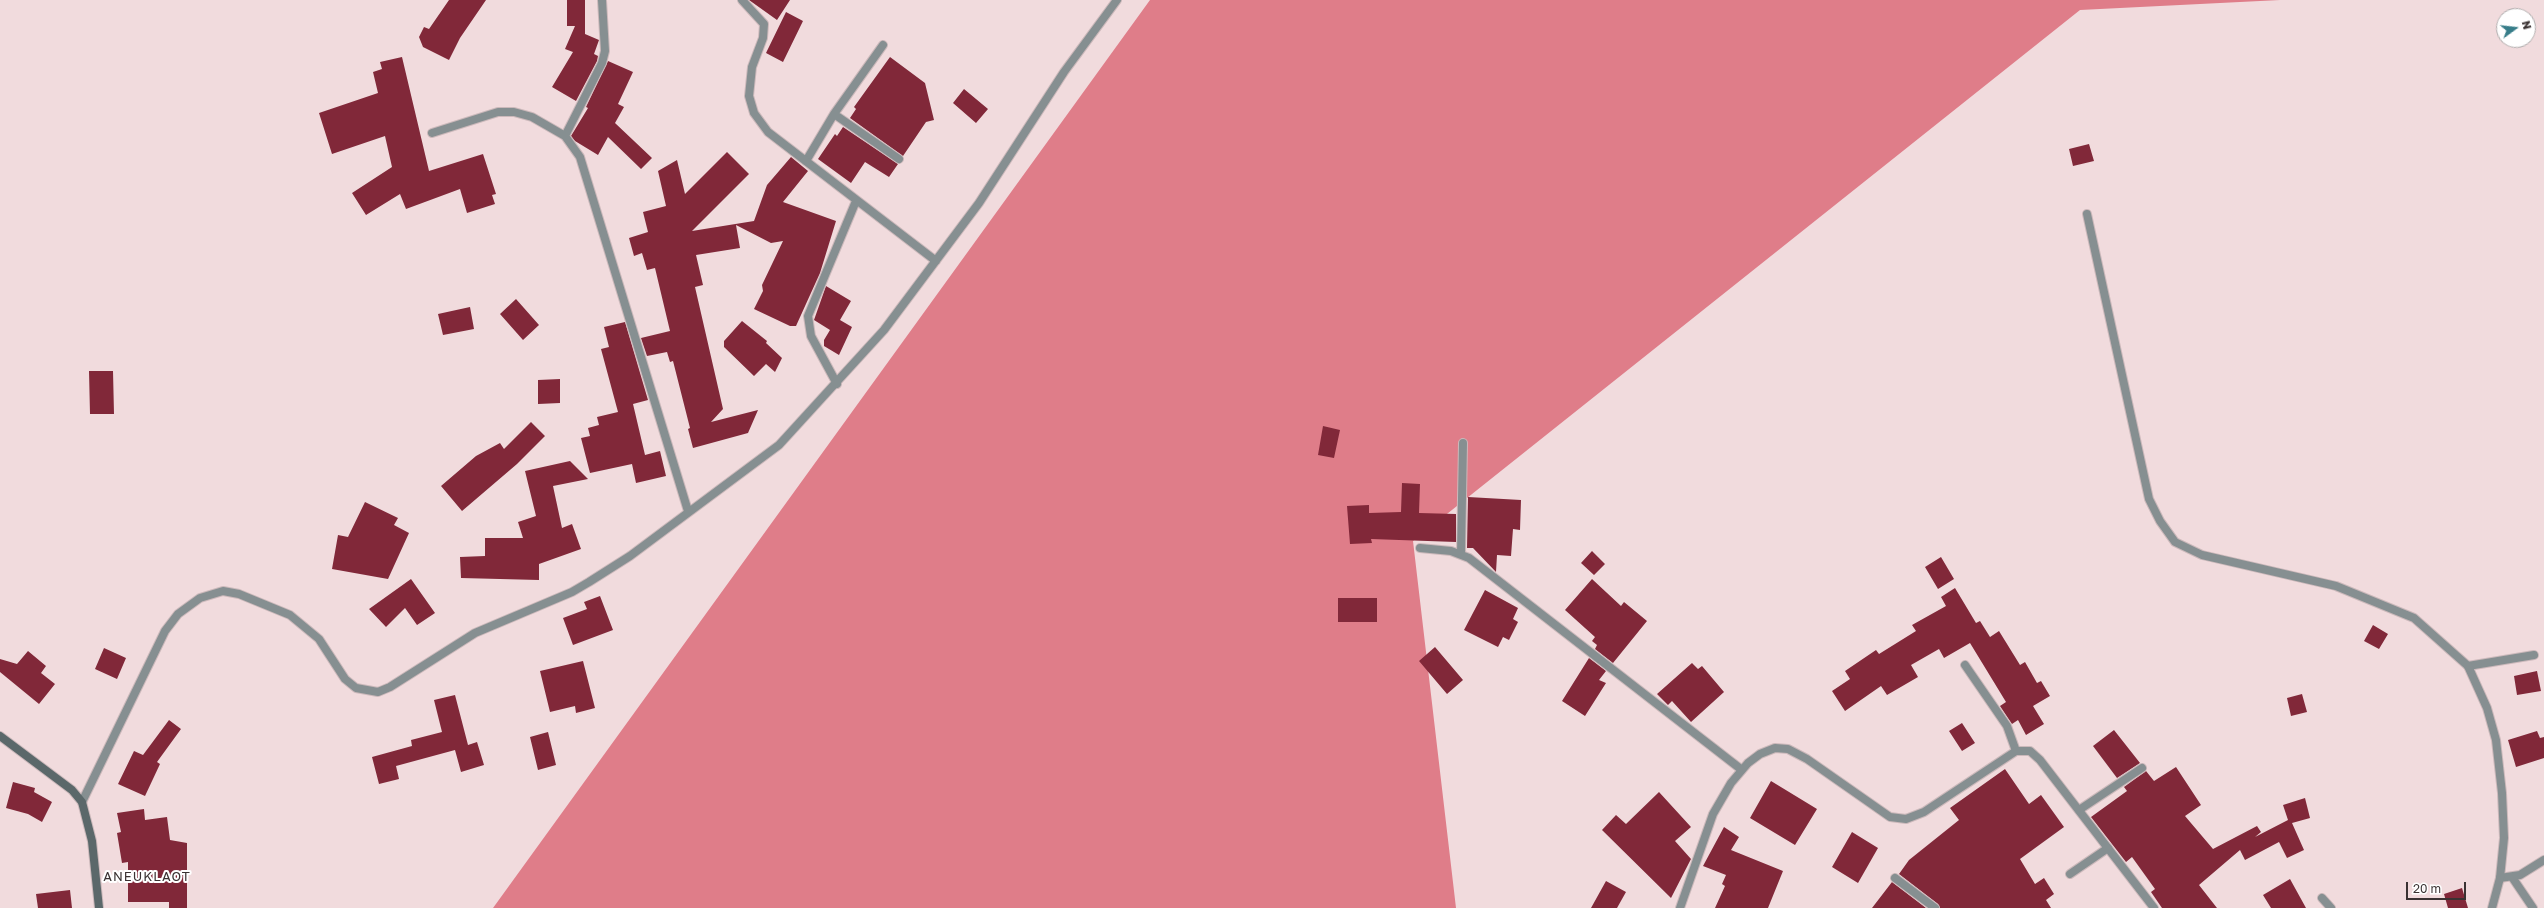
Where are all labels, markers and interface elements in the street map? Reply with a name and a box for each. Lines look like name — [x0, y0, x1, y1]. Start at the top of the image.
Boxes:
north arrow — [2496, 8, 2536, 48]
text: N — [2520, 19, 2534, 31]
district label: ANEUKLAOT — [103, 869, 191, 885]
scale bar — [2408, 874, 2468, 900]
text: 20 m — [2413, 881, 2441, 896]

